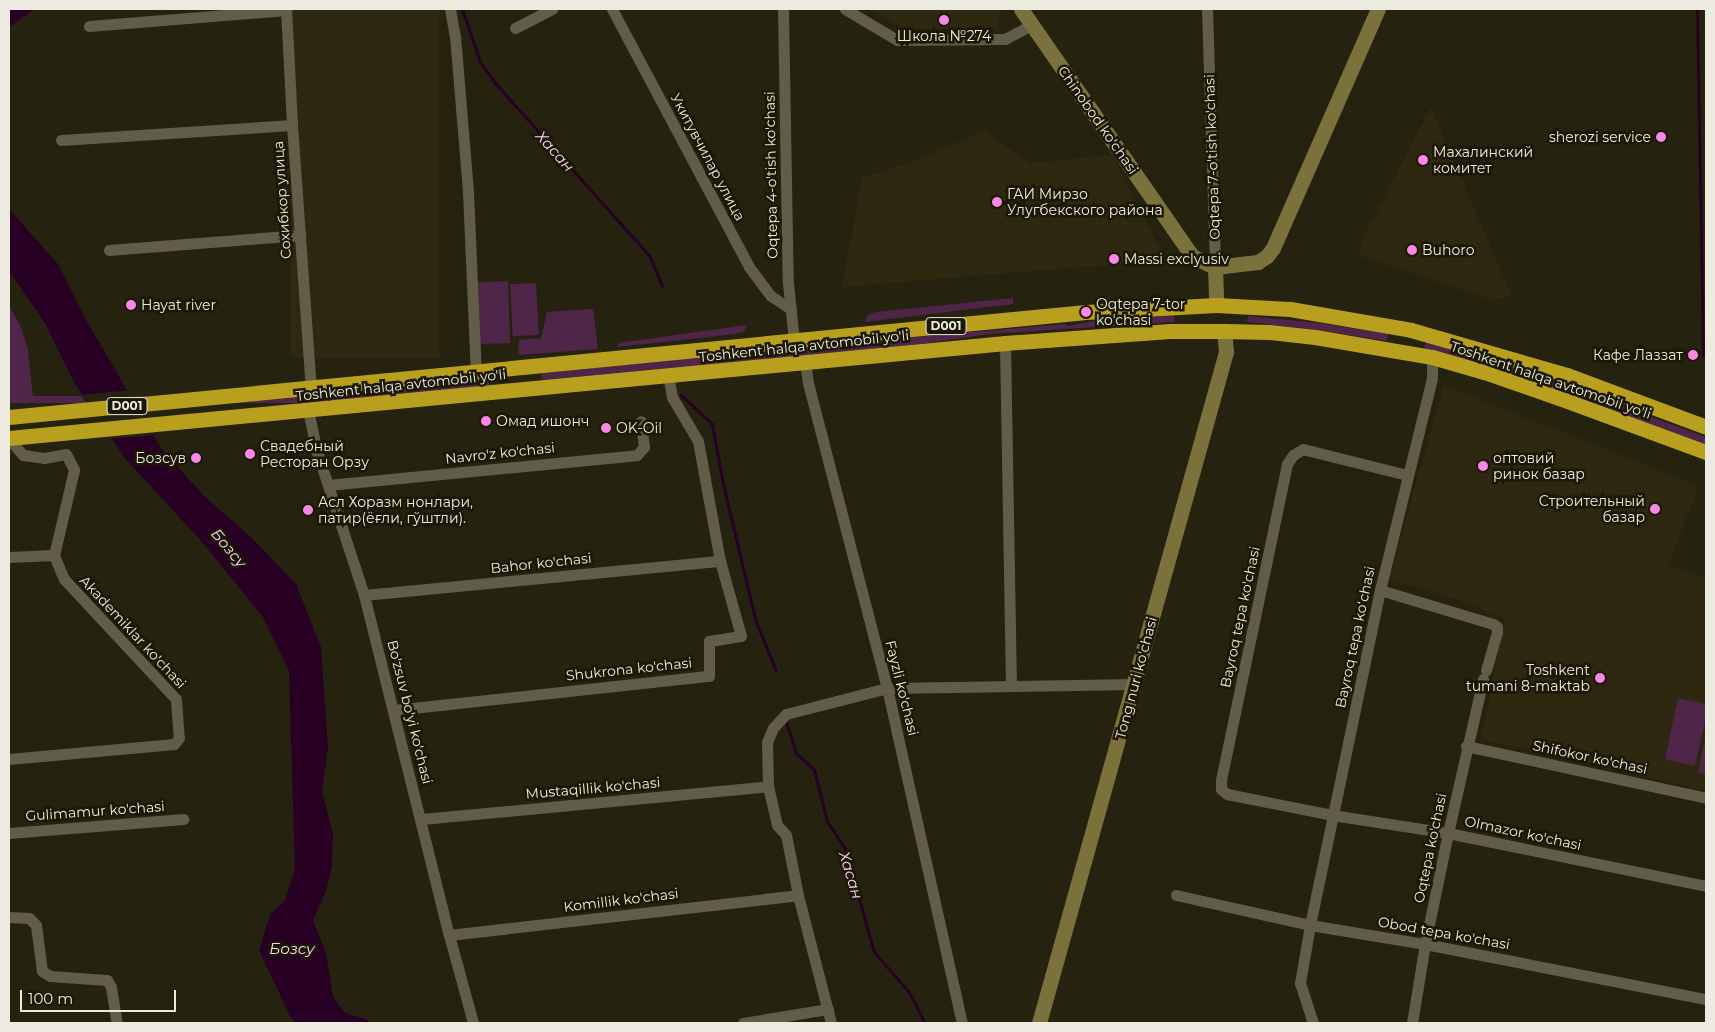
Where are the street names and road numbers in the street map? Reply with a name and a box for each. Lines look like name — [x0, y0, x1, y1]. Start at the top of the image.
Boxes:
street label: Chinobod ko'chasi — [1054, 63, 1142, 177]
street label: Oqtepa 7-o'tish ko'chasi — [1201, 74, 1223, 240]
street label: Укитувчилар улица — [667, 90, 749, 224]
street label: Oqtepa 4-o'tish ko'chasi — [761, 91, 781, 259]
street label: Сохибкор улица — [269, 140, 295, 260]
road number: D001 — [925, 316, 967, 336]
street label: Toshkent halqa avtomobil yo'li — [698, 327, 910, 365]
street label: Toshkent halqa avtomobil yo'li — [1448, 338, 1654, 422]
street label: Toshkent halqa avtomobil yo'li — [295, 366, 507, 404]
road number: D001 — [106, 396, 148, 416]
street label: Navro'z ko'chasi — [444, 439, 556, 467]
street label: Bayroq tepa ko'chasi — [1217, 545, 1263, 689]
street label: Bahor ko'chasi — [490, 549, 592, 577]
street label: Bayroq tepa koʻchasi — [1332, 564, 1378, 710]
street label: Akademiklar ko'chasi — [76, 572, 190, 692]
street label: Tong nuri ko'chasi — [1112, 615, 1160, 741]
street label: Bo'zsuv bo'yi ko'chasi — [384, 638, 436, 786]
street label: Fayzli ko'chasi — [882, 639, 922, 737]
street label: Shukrona ko'chasi — [565, 654, 693, 684]
street label: Shifokor ko'chasi — [1531, 737, 1649, 777]
street label: Mustaqillik ko'chasi — [525, 774, 661, 802]
street label: Oqtepa ko'chasi — [1410, 792, 1450, 904]
street label: Gulimamur ko'chasi — [25, 798, 165, 824]
street label: Olmazor ko'chasi — [1463, 812, 1583, 854]
street label: Komillik ko'chasi — [563, 885, 679, 915]
street label: Obod tepa ko'chasi — [1377, 913, 1511, 953]

